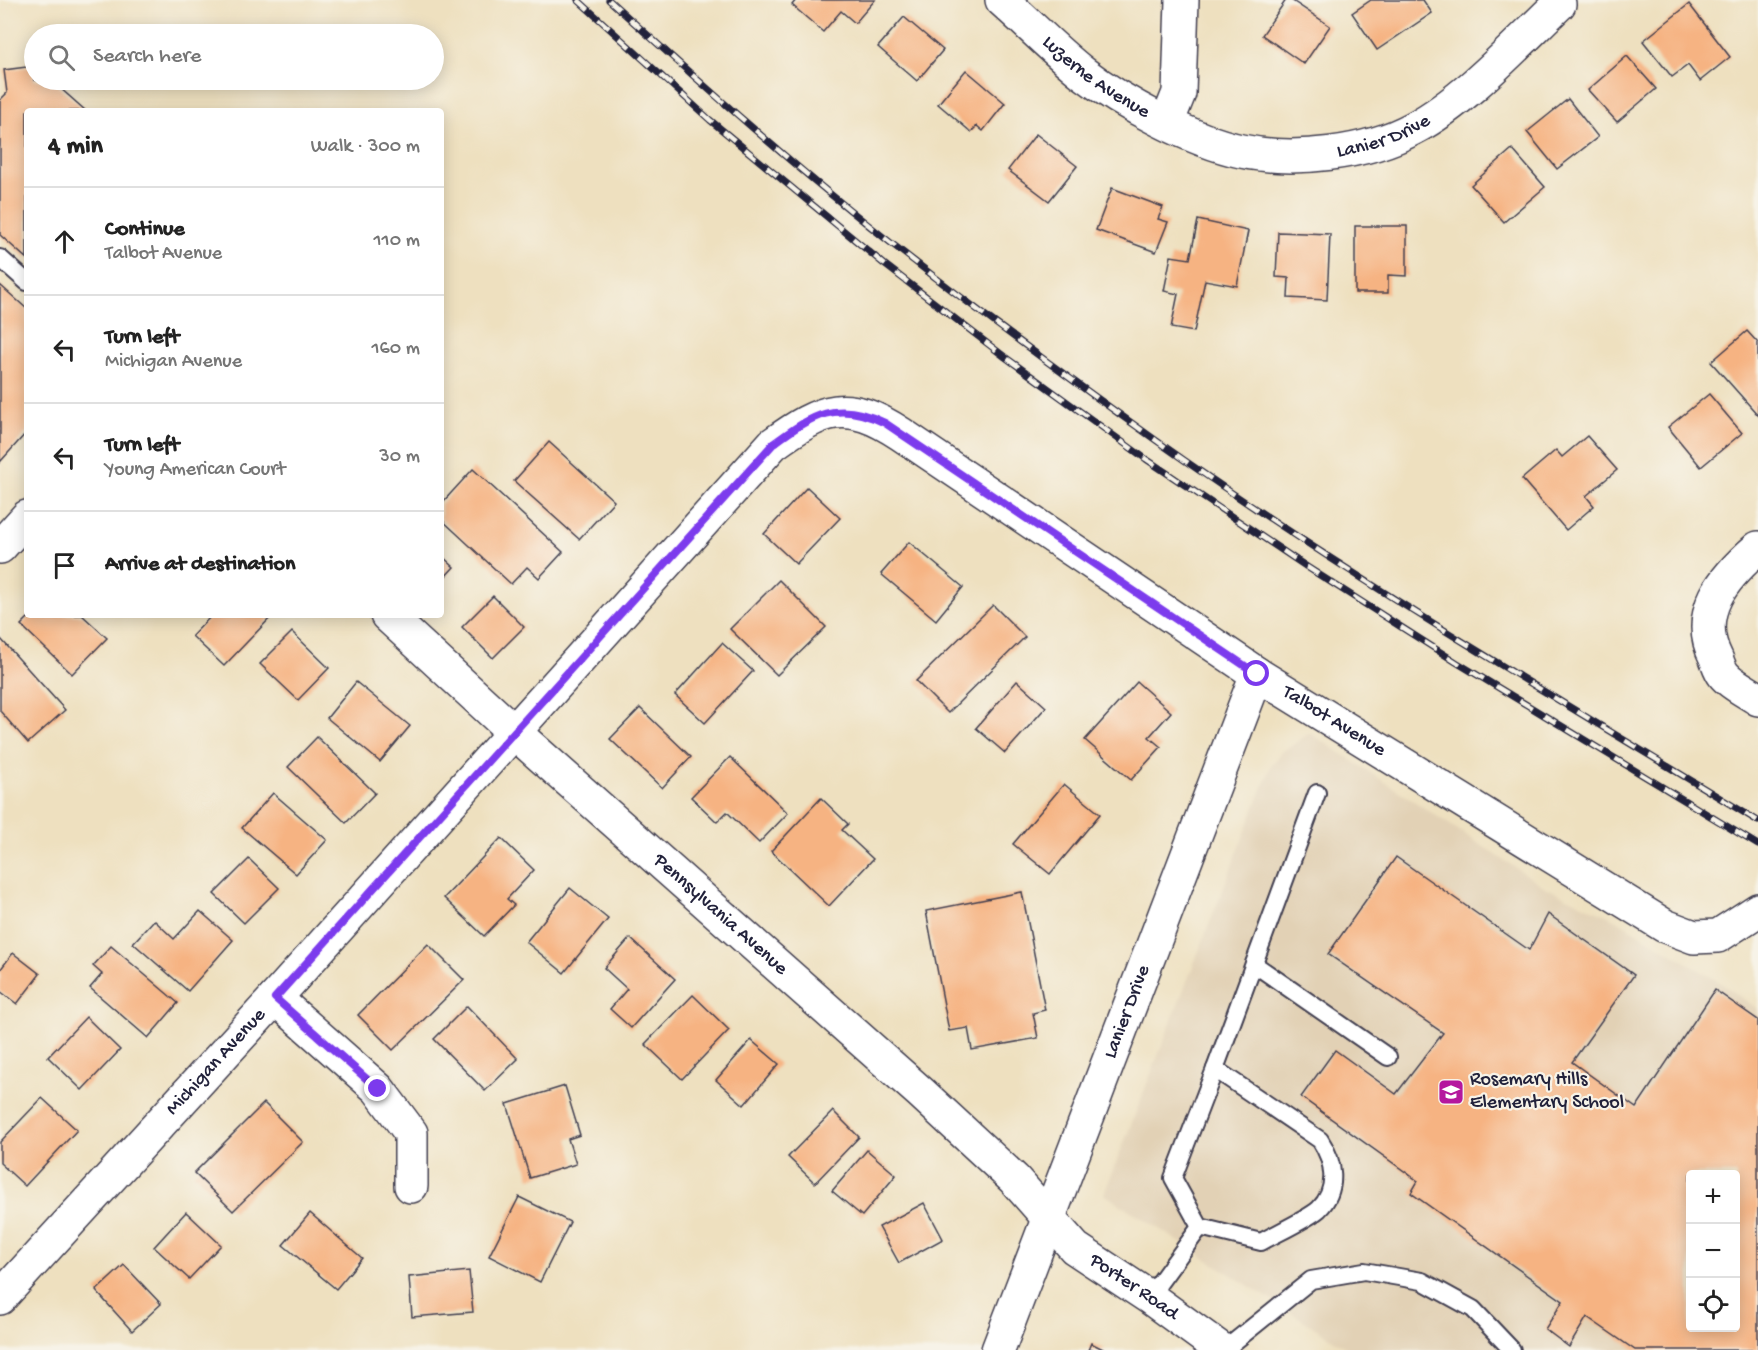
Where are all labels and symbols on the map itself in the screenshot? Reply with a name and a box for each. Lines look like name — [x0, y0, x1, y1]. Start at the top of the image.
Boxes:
street label: Luzerne Avenue — [1037, 31, 1154, 124]
street label: Lanier Drive — [1335, 109, 1435, 164]
route start — [1243, 660, 1269, 686]
street label: Talbot Avenue — [1277, 680, 1390, 762]
street label: Pennsylvania Avenue — [647, 848, 793, 981]
street label: Lanier Drive — [1099, 961, 1156, 1062]
street label: Michigan Avenue — [161, 1003, 271, 1120]
place label: Rosemary Hills Elementary School — [1470, 1069, 1624, 1115]
route end — [364, 1075, 390, 1101]
school or university icon: Rosemary Hills Elementary School — [1436, 1077, 1466, 1107]
street label: Porter Road — [1084, 1249, 1184, 1327]

